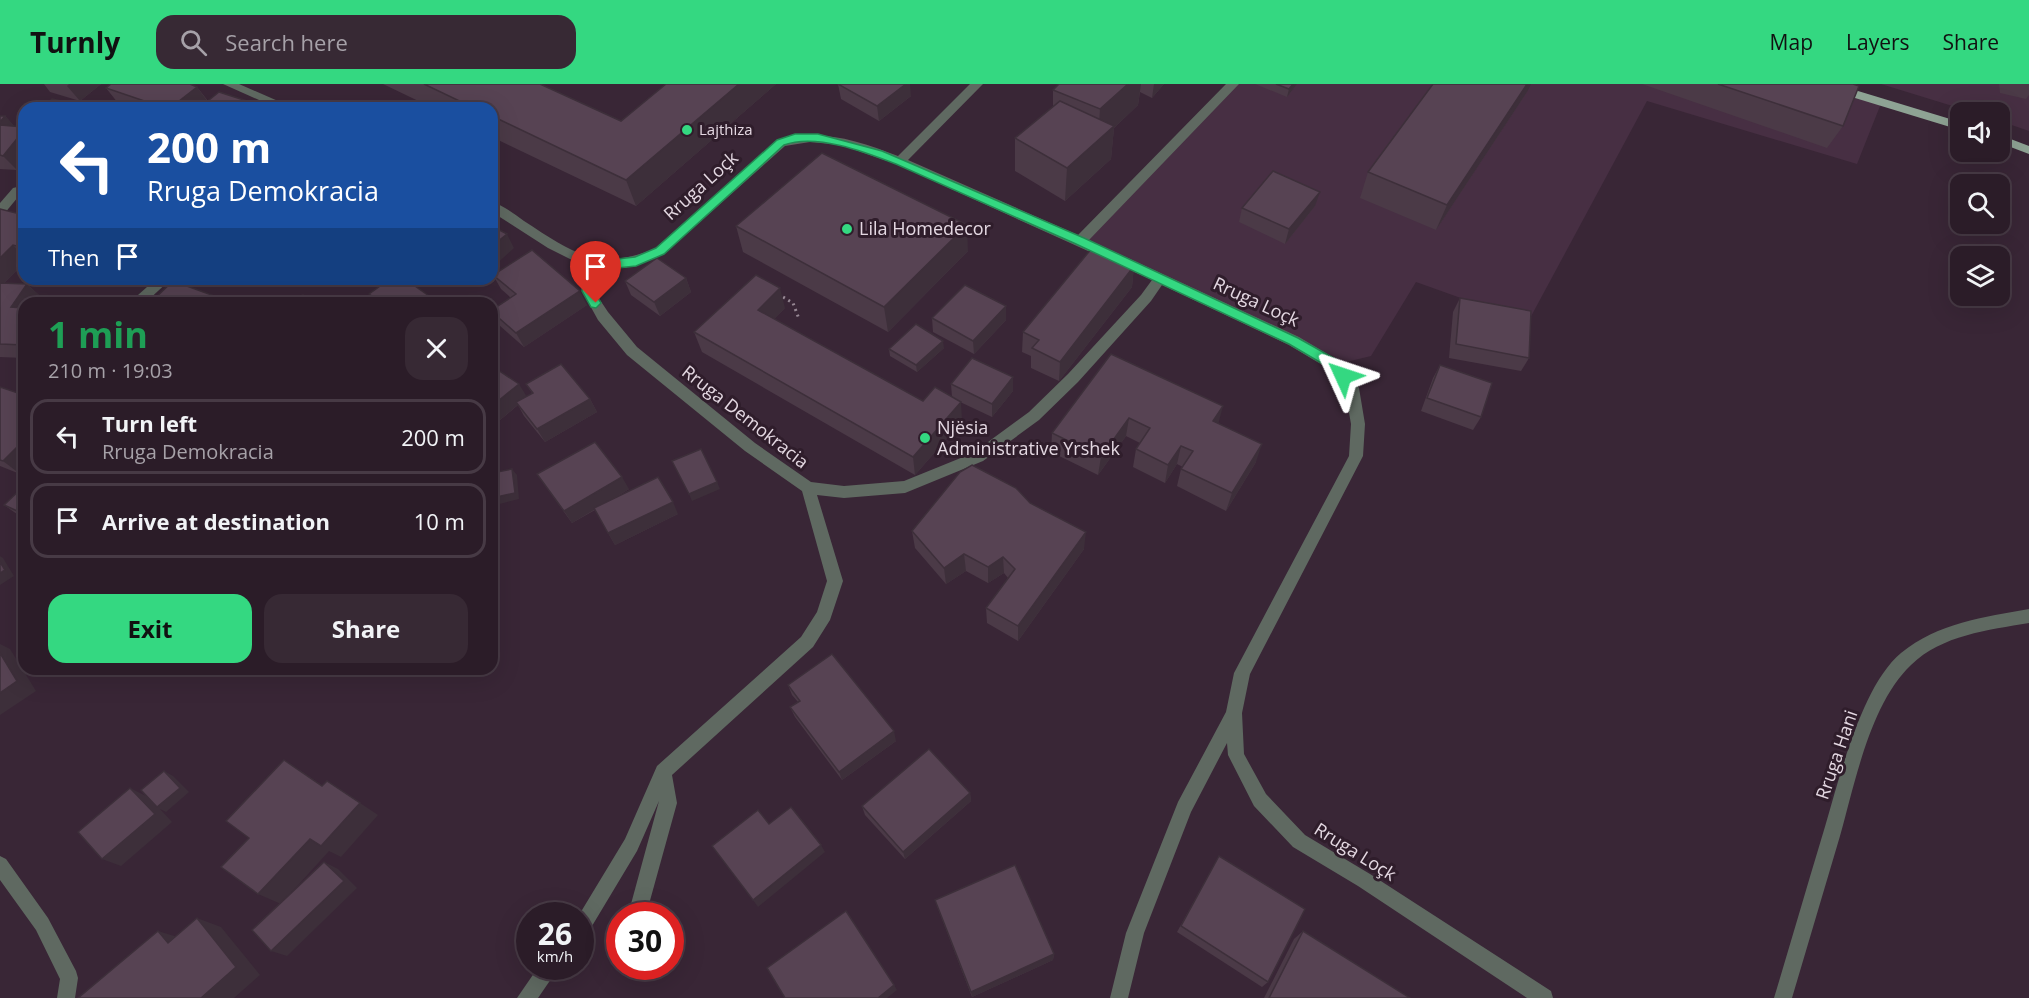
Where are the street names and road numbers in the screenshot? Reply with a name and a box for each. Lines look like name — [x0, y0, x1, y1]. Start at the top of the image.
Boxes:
street label: Rruga Loçk — [658, 145, 743, 225]
street label: Rruga Loçk — [1210, 271, 1304, 332]
street label: Rruga Demokracia — [677, 359, 814, 473]
street label: Rruga Hani — [1810, 707, 1863, 802]
street label: Rruga Loçk — [1310, 817, 1401, 886]

